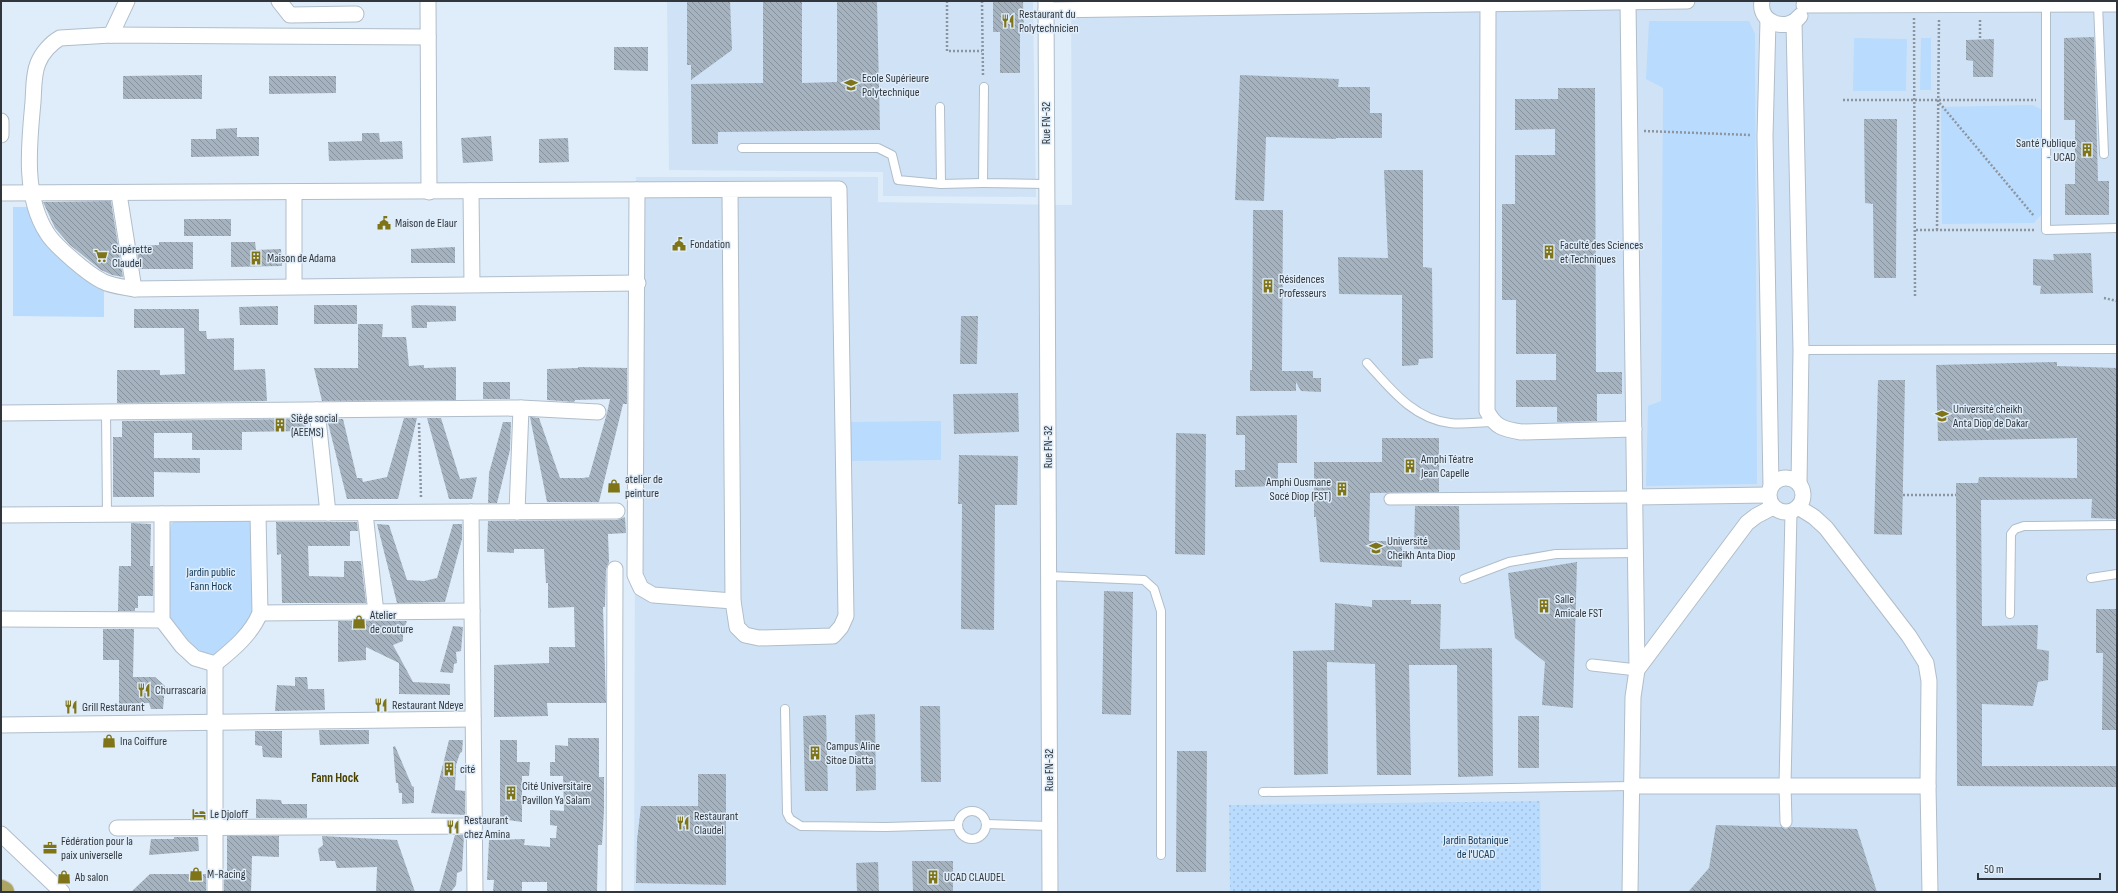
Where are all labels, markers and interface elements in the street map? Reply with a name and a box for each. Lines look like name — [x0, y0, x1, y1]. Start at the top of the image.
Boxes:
place label: Restaurant du Polytechnicien — [1019, 7, 1079, 36]
restaurant icon: Restaurant du Polytechnicien — [1000, 13, 1016, 29]
place label: Ecole Supérieure Polytechnique — [862, 71, 929, 100]
school or university icon: Ecole Supérieure Polytechnique — [843, 77, 859, 93]
street label: Rue FN-32 — [1039, 102, 1054, 144]
place label: Santé Publique - UCAD — [2016, 136, 2076, 165]
building icon: Santé Publique - UCAD — [2079, 142, 2095, 158]
public building icon: Maison de Elaur — [376, 215, 392, 231]
place label: Maison de Elaur — [395, 216, 458, 231]
public building icon: Fondation — [671, 236, 687, 252]
place label: Fondation — [690, 237, 730, 252]
place label: Faculté des Sciences et Techniques — [1560, 238, 1643, 267]
place label: Supérette Claudel — [112, 242, 152, 271]
building icon: Faculté des Sciences et Techniques — [1541, 244, 1557, 260]
supermarket icon: Supérette Claudel — [93, 248, 109, 264]
building icon: Maison de Adama — [248, 250, 264, 266]
place label: Maison de Adama — [267, 251, 336, 266]
place label: Résidences Professeurs — [1279, 272, 1326, 301]
building icon: Résidences Professeurs — [1260, 278, 1276, 294]
place label: Université cheikh Anta Diop de Dakar — [1952, 402, 2029, 431]
school or university icon: Université cheikh Anta Diop de Dakar — [1934, 408, 1950, 424]
place label: Siège social (AEEMS) — [291, 411, 338, 440]
building icon: Siège social (AEEMS) — [272, 417, 288, 433]
street label: Rue FN-32 — [1041, 426, 1056, 468]
place label: Amphi Téatre Jean Capelle — [1420, 452, 1474, 481]
building icon: Amphi Téatre Jean Capelle — [1402, 458, 1418, 474]
place label: atelier de peinture — [625, 472, 663, 501]
place label: Amphi Ousmane Socé Diop (FST) — [1265, 475, 1331, 504]
shop icon: atelier de peinture — [606, 478, 622, 494]
building icon: Amphi Ousmane Socé Diop (FST) — [1334, 481, 1350, 497]
place label: Université Cheikh Anta Diop — [1387, 534, 1455, 563]
school or university icon: Université Cheikh Anta Diop — [1368, 540, 1384, 556]
park label: Jardin public Fann Hock — [185, 565, 236, 594]
place label: Salle Amicale FST — [1554, 592, 1603, 621]
building icon: Salle Amicale FST — [1536, 598, 1552, 614]
place label: Atelier de couture — [369, 608, 413, 637]
shop icon: Atelier de couture — [351, 614, 367, 630]
restaurant icon: Churrascaria — [136, 682, 152, 698]
place label: Churrascaria — [155, 683, 207, 698]
restaurant icon: Restaurant Ndeye — [373, 697, 389, 713]
place label: Restaurant Ndeye — [392, 698, 464, 713]
restaurant icon: Grill Restaurant — [63, 699, 79, 715]
place label: Grill Restaurant — [82, 700, 145, 715]
shop icon: Ina Coiffure — [101, 733, 117, 749]
place label: Ina Coiffure — [120, 734, 167, 749]
place label: Campus Aline Sitoe Diatta — [826, 739, 880, 768]
building icon: Campus Aline Sitoe Diatta — [807, 745, 823, 761]
street label: Rue FN-32 — [1042, 749, 1057, 791]
building icon: cité — [441, 761, 457, 777]
place label: cité — [460, 762, 476, 777]
district label: Fann Hock — [311, 770, 359, 786]
place label: Cité Universitaire Pavillon Ya Salam — [522, 779, 592, 808]
building icon: Cité Universitaire Pavillon Ya Salam — [503, 785, 519, 801]
hotel icon: Le Djoloff — [191, 806, 207, 822]
place label: Le Djoloff — [210, 807, 248, 822]
place label: Restaurant Claudel — [694, 809, 739, 838]
place label: Restaurant chez Amina — [464, 813, 510, 842]
restaurant icon: Restaurant Claudel — [675, 815, 691, 831]
restaurant icon: Restaurant chez Amina — [445, 819, 461, 835]
park label: Jardin Botanique de l'UCAD — [1442, 833, 1509, 862]
place label: Fédération pour la paix universelle — [61, 834, 133, 863]
office icon: Fédération pour la paix universelle — [42, 840, 58, 856]
scale bar — [1978, 855, 2100, 881]
text: 50 m — [1984, 862, 2004, 877]
shop icon: M-Racing — [188, 866, 204, 882]
place label: M-Racing — [207, 867, 246, 882]
shop icon: Ab salon — [56, 869, 72, 885]
building icon: UCAD CLAUDEL — [925, 869, 941, 885]
place label: Ab salon — [74, 870, 108, 885]
place label: UCAD CLAUDEL — [944, 870, 1006, 885]

